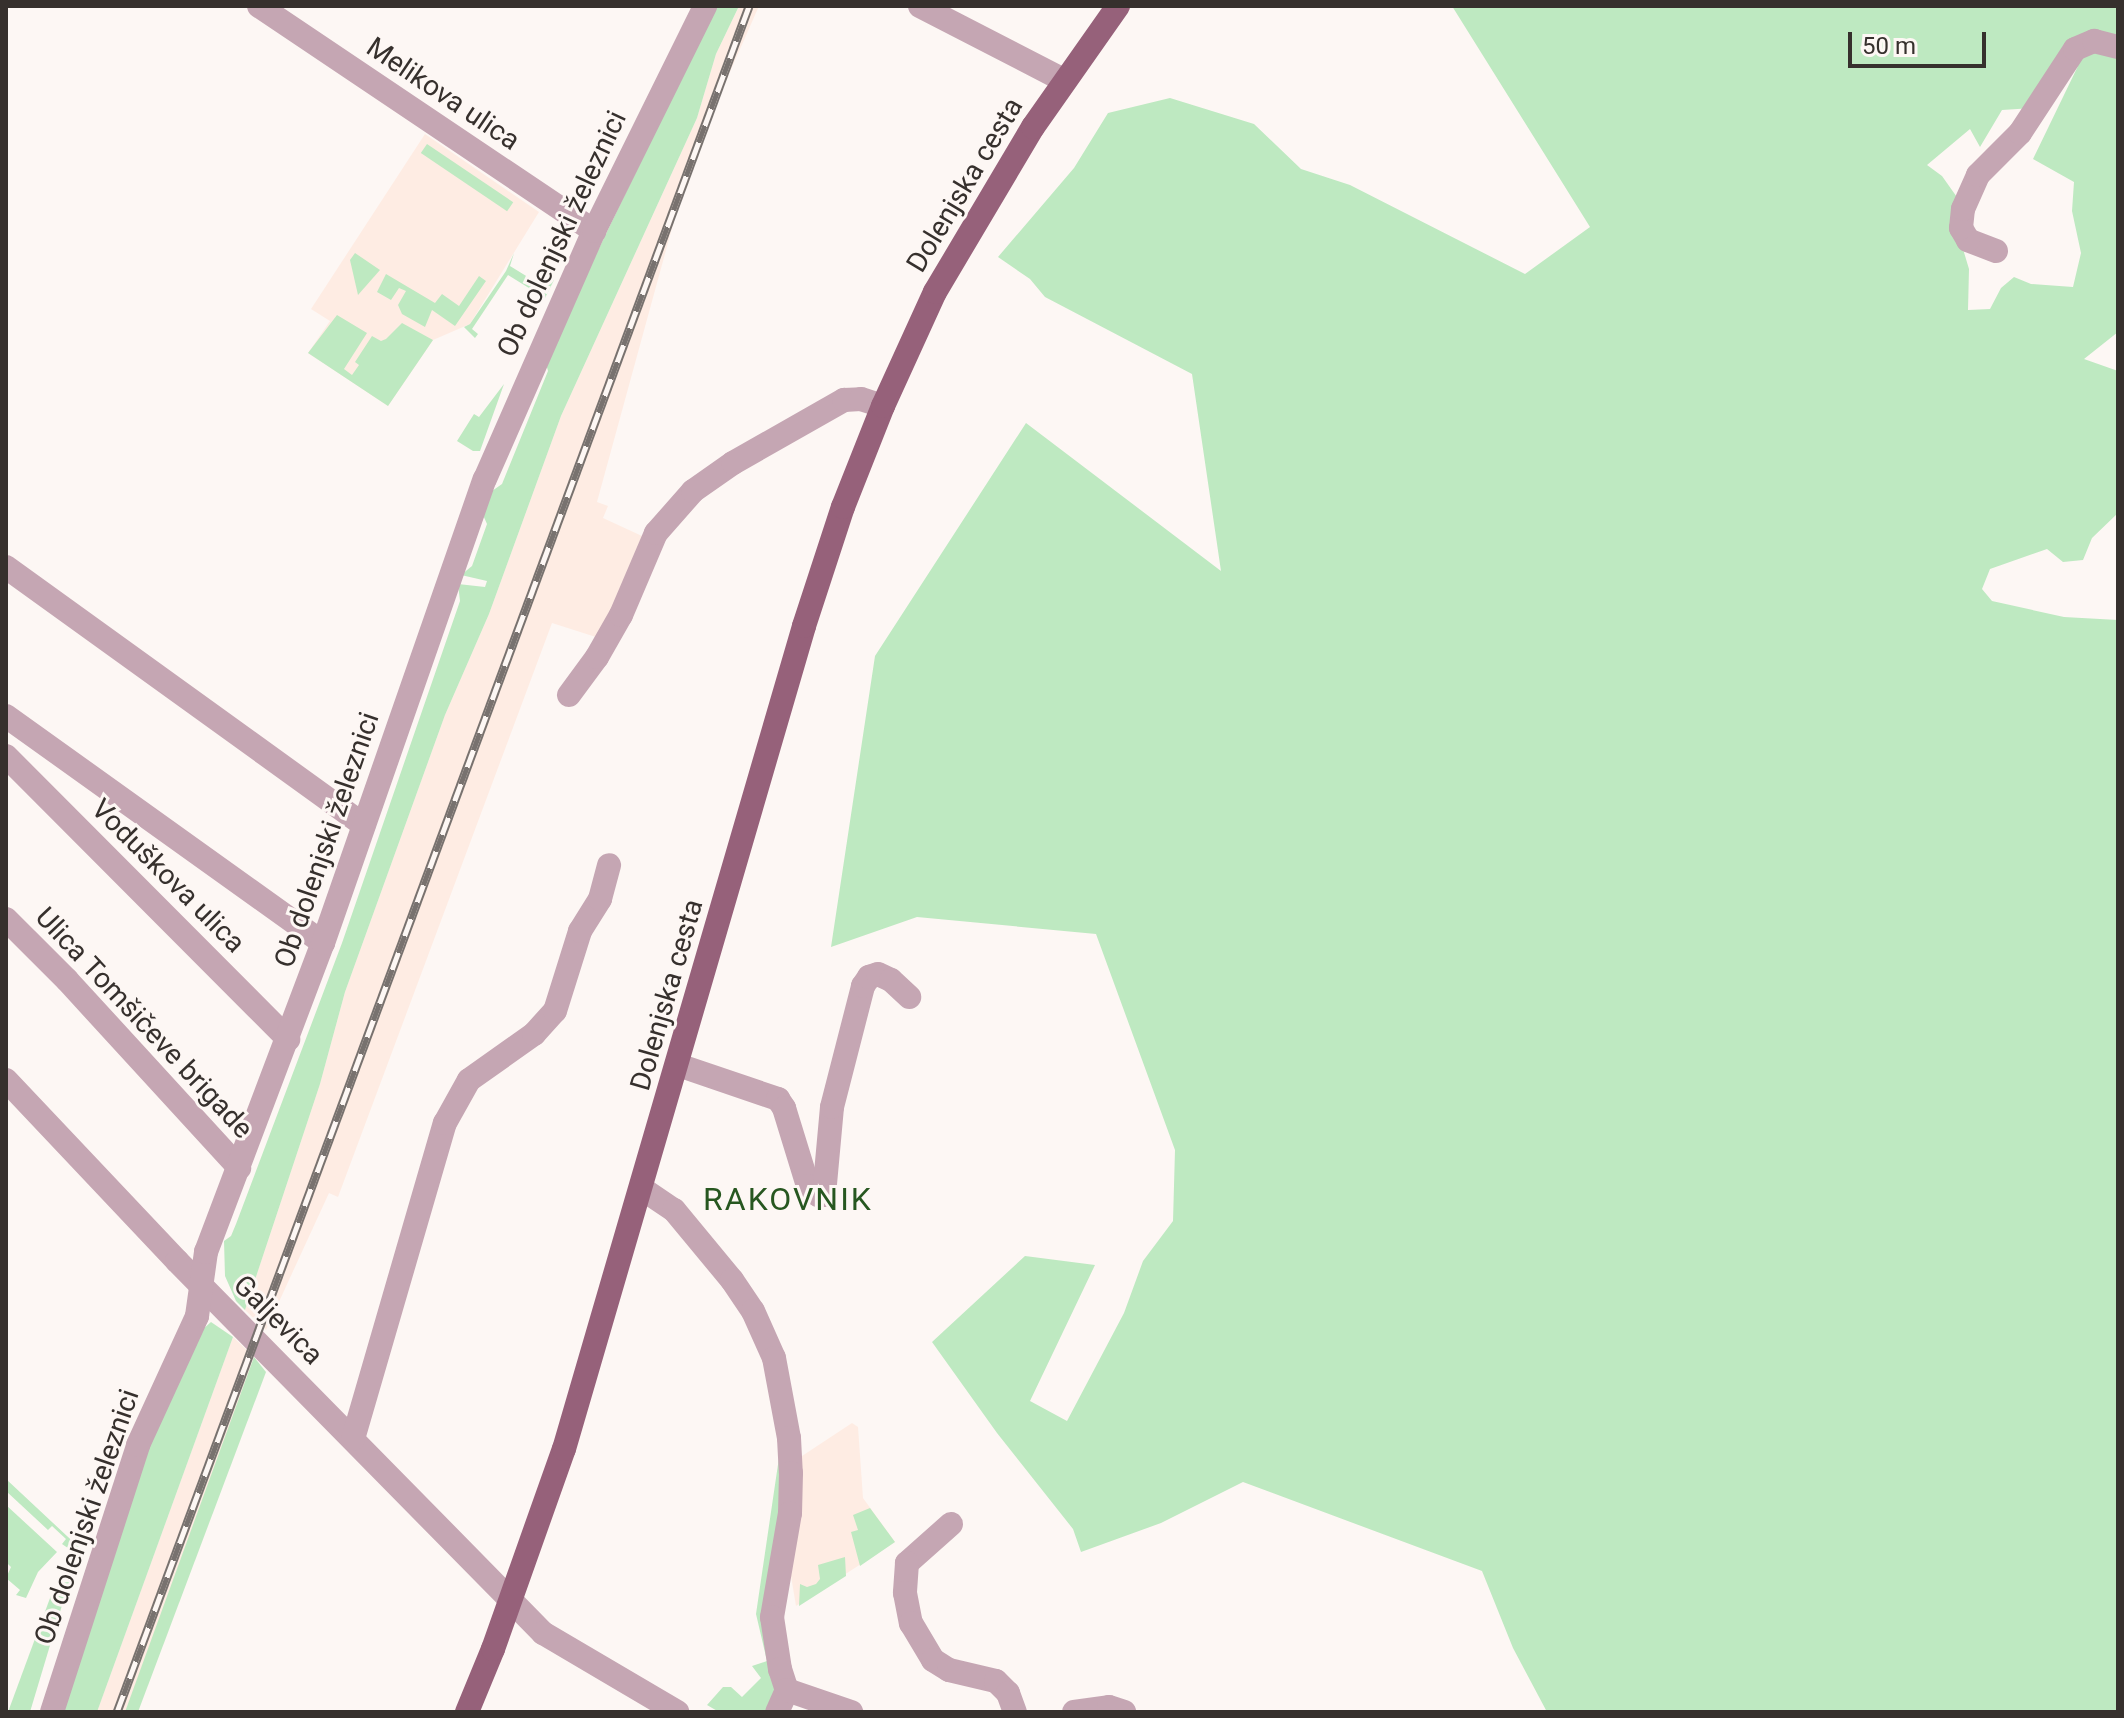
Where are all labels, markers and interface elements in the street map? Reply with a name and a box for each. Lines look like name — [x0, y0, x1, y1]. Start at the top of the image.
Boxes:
scale bar — [1852, 16, 1990, 66]
street label: Melikova ulica — [360, 30, 526, 158]
text: 50 m — [1862, 32, 1916, 60]
street label: Dolenjska cesta — [900, 92, 1030, 278]
street label: Ob dolenjski železnici — [490, 106, 634, 362]
street label: Ob dolenjski železnici — [268, 708, 386, 972]
street label: Voduškova ulica — [84, 792, 252, 960]
street label: Dolenjska cesta — [624, 896, 710, 1094]
street label: Ulica Tomšičeve brigade — [28, 900, 260, 1146]
district label: RAKOVNIK — [703, 1180, 873, 1218]
street label: Galjevica — [226, 1268, 330, 1372]
street label: Ob dolenjski železnici — [28, 1385, 146, 1649]

